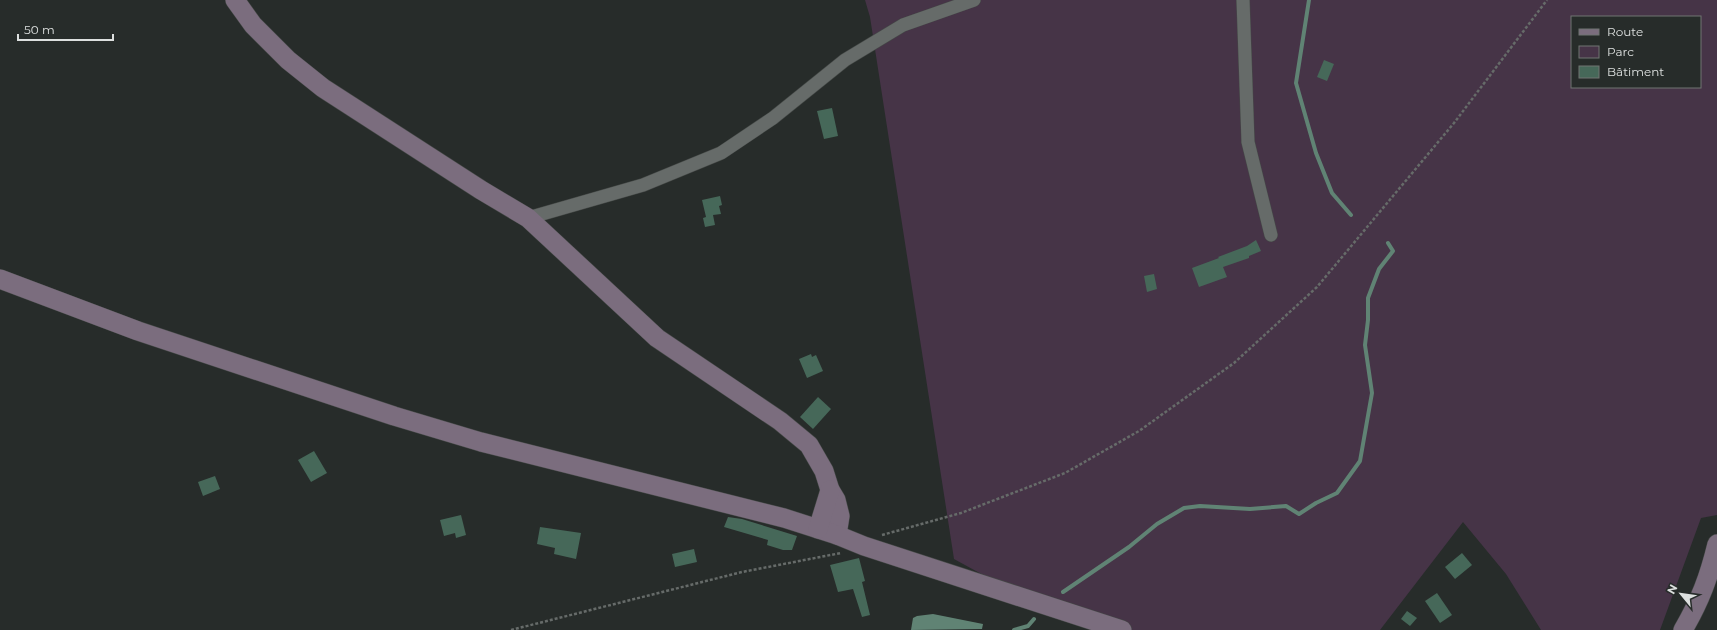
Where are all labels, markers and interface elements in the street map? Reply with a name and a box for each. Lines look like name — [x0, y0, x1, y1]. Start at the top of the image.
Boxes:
scale bar — [18, 16, 113, 42]
legend — [1571, 16, 1701, 88]
text: 50 m — [24, 22, 55, 37]
text: Route — [1607, 24, 1643, 39]
text: Parc — [1607, 44, 1634, 59]
text: Bâtiment — [1607, 64, 1664, 79]
north arrow — [1661, 574, 1701, 614]
text: N — [1664, 582, 1681, 596]

